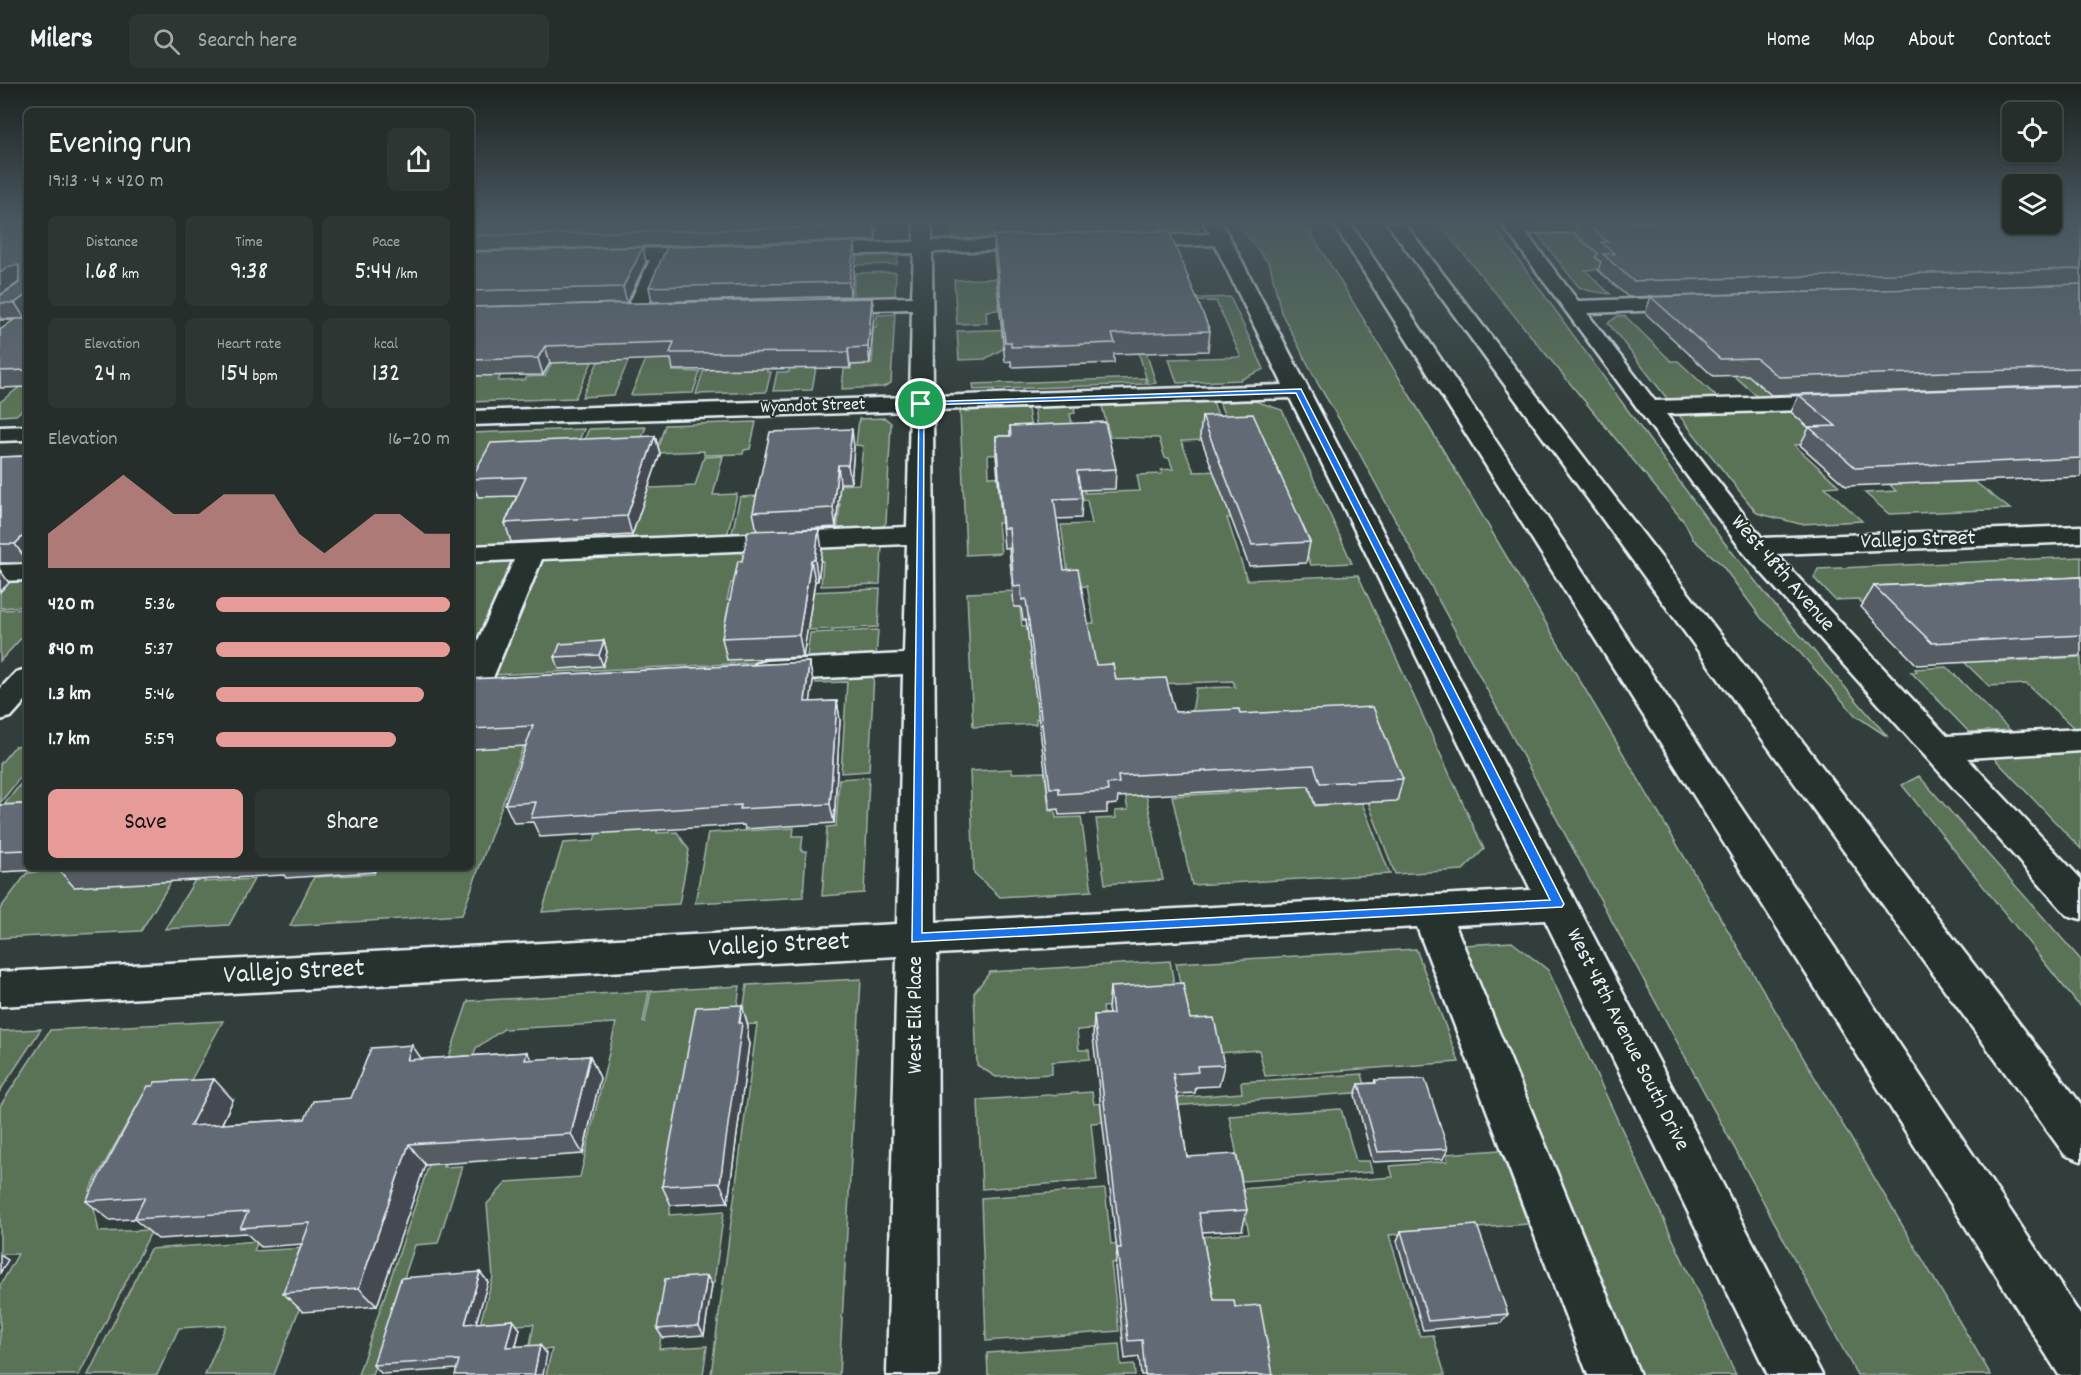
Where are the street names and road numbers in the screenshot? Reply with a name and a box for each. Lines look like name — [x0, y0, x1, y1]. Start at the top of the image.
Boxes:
street label: Wyandot Street — [760, 393, 866, 421]
street label: West 48th Avenue — [1722, 509, 1842, 639]
street label: Vallejo Street — [1860, 524, 1976, 558]
street label: Vallejo Street — [707, 923, 851, 969]
street label: West 48th Avenue South Drive — [1557, 923, 1697, 1157]
street label: Vallejo Street — [222, 950, 366, 996]
street label: West Elk Place — [901, 956, 932, 1074]

